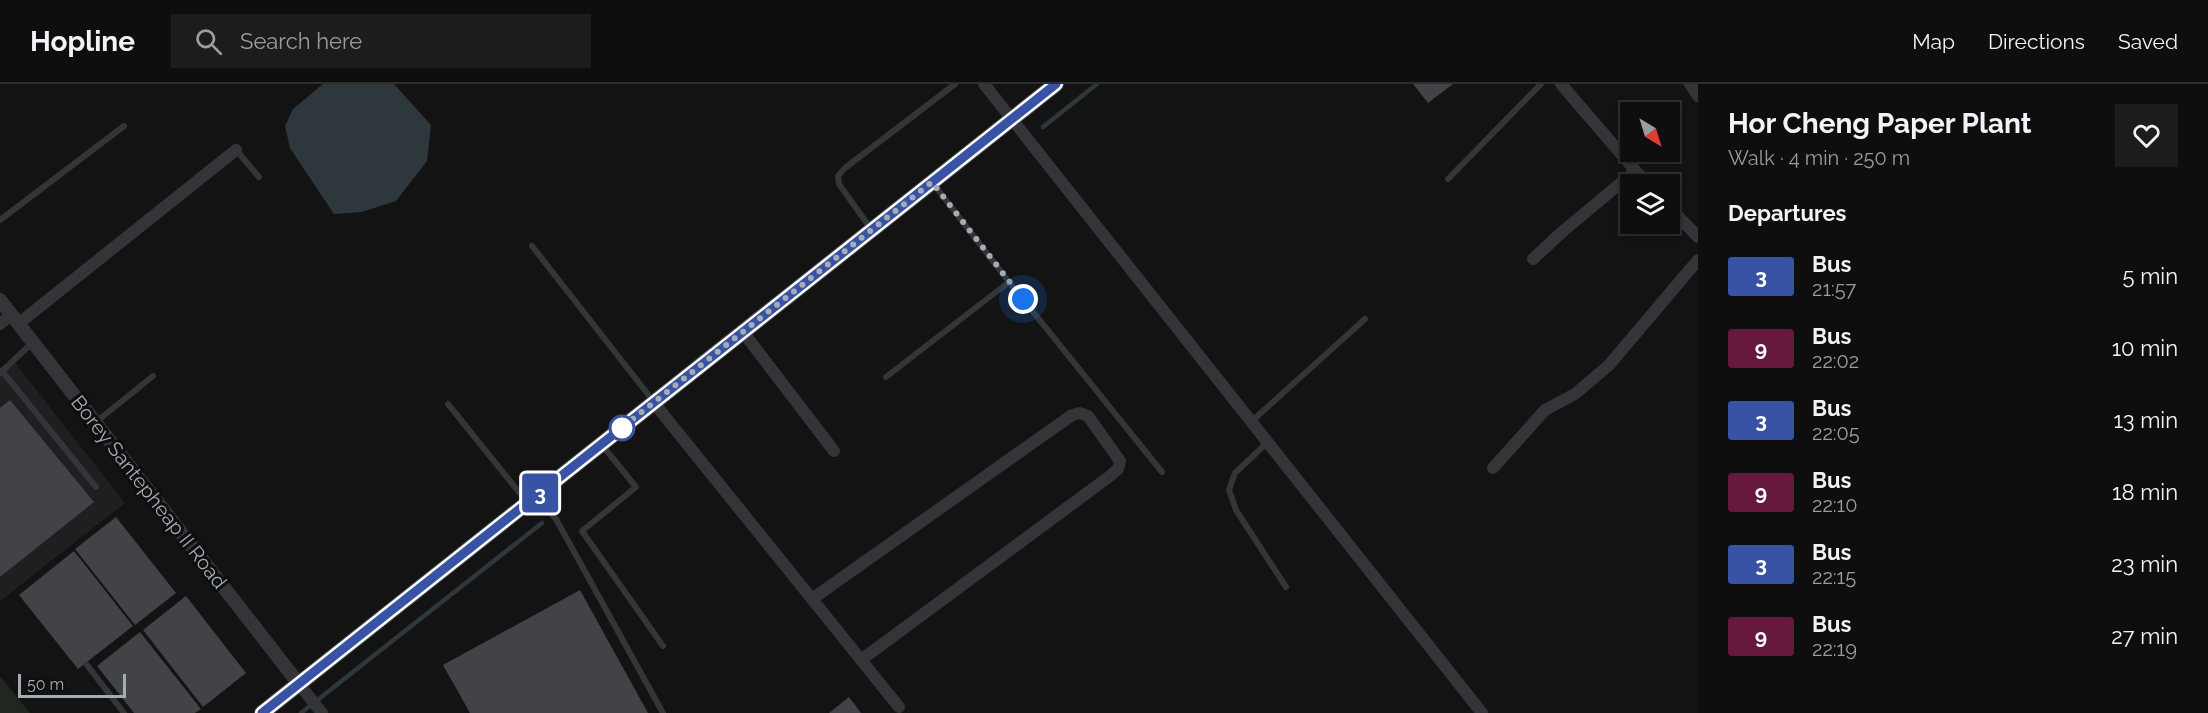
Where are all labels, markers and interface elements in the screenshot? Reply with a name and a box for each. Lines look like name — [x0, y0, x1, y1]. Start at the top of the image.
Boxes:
search box — [171, 14, 591, 68]
text: Hopline — [30, 25, 135, 58]
icon: search — [192, 25, 225, 58]
text: Search here — [240, 28, 362, 54]
text: Map — [1912, 29, 1955, 54]
text: Directions — [1988, 29, 2085, 54]
text: Saved — [2118, 29, 2178, 54]
north arrow — [1620, 102, 1680, 162]
map controls — [1620, 102, 1680, 234]
button: heart — [2115, 104, 2178, 167]
text: Hor Cheng Paper Plant — [1728, 107, 2032, 140]
text: Walk · 4 min · 250 m — [1728, 146, 1910, 170]
button: layers — [1620, 174, 1680, 234]
text: Departures — [1728, 200, 1846, 226]
text: Bus — [1812, 251, 1851, 277]
text: 5 min — [2123, 263, 2178, 289]
text: 3 — [1755, 264, 1767, 289]
text: 21:57 — [1812, 277, 1856, 301]
your location — [1008, 284, 1038, 314]
text: Bus — [1812, 323, 1851, 349]
text: 10 min — [2112, 335, 2178, 361]
text: 9 — [1755, 336, 1767, 361]
text: 22:02 — [1812, 349, 1859, 373]
street label: Borey Santepheap II Road — [66, 391, 232, 593]
text: Bus — [1812, 395, 1851, 421]
text: 13 min — [2113, 407, 2178, 433]
text: 3 — [1755, 408, 1767, 433]
unlabelled marker — [609, 415, 635, 441]
text: 22:05 — [1812, 421, 1860, 445]
text: Bus — [1812, 467, 1851, 493]
line badge: 3 — [520, 474, 560, 512]
text: 18 min — [2112, 479, 2178, 505]
text: 9 — [1755, 480, 1767, 505]
text: 3 — [534, 481, 546, 506]
text: 22:10 — [1812, 493, 1857, 517]
text: Bus — [1812, 539, 1851, 565]
text: 23 min — [2111, 551, 2178, 577]
text: 3 — [1755, 552, 1767, 577]
text: 22:15 — [1812, 565, 1856, 589]
text: Bus — [1812, 611, 1851, 637]
text: 27 min — [2111, 623, 2178, 649]
text: 9 — [1755, 624, 1767, 649]
text: 22:19 — [1812, 637, 1857, 661]
scale bar — [18, 671, 126, 698]
text: 50 m — [27, 675, 64, 694]

